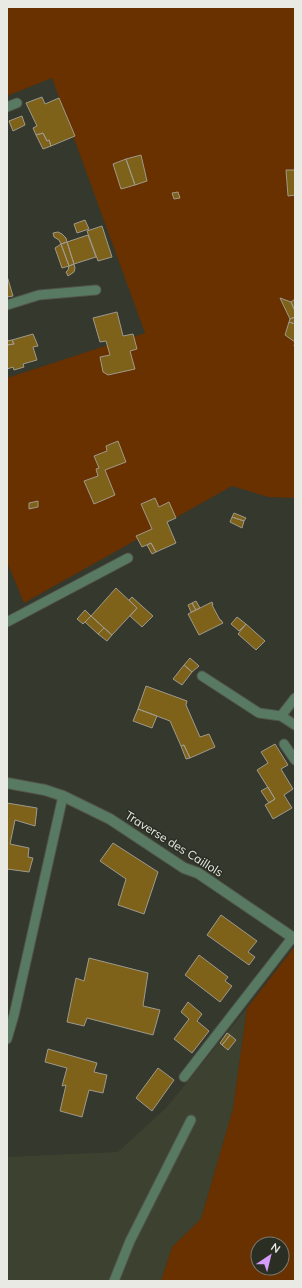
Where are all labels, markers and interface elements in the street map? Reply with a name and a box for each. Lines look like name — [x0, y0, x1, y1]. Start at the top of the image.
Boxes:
street label: Traverse des Caillols — [122, 807, 226, 880]
north arrow — [250, 1236, 290, 1276]
text: N — [268, 1240, 283, 1256]

